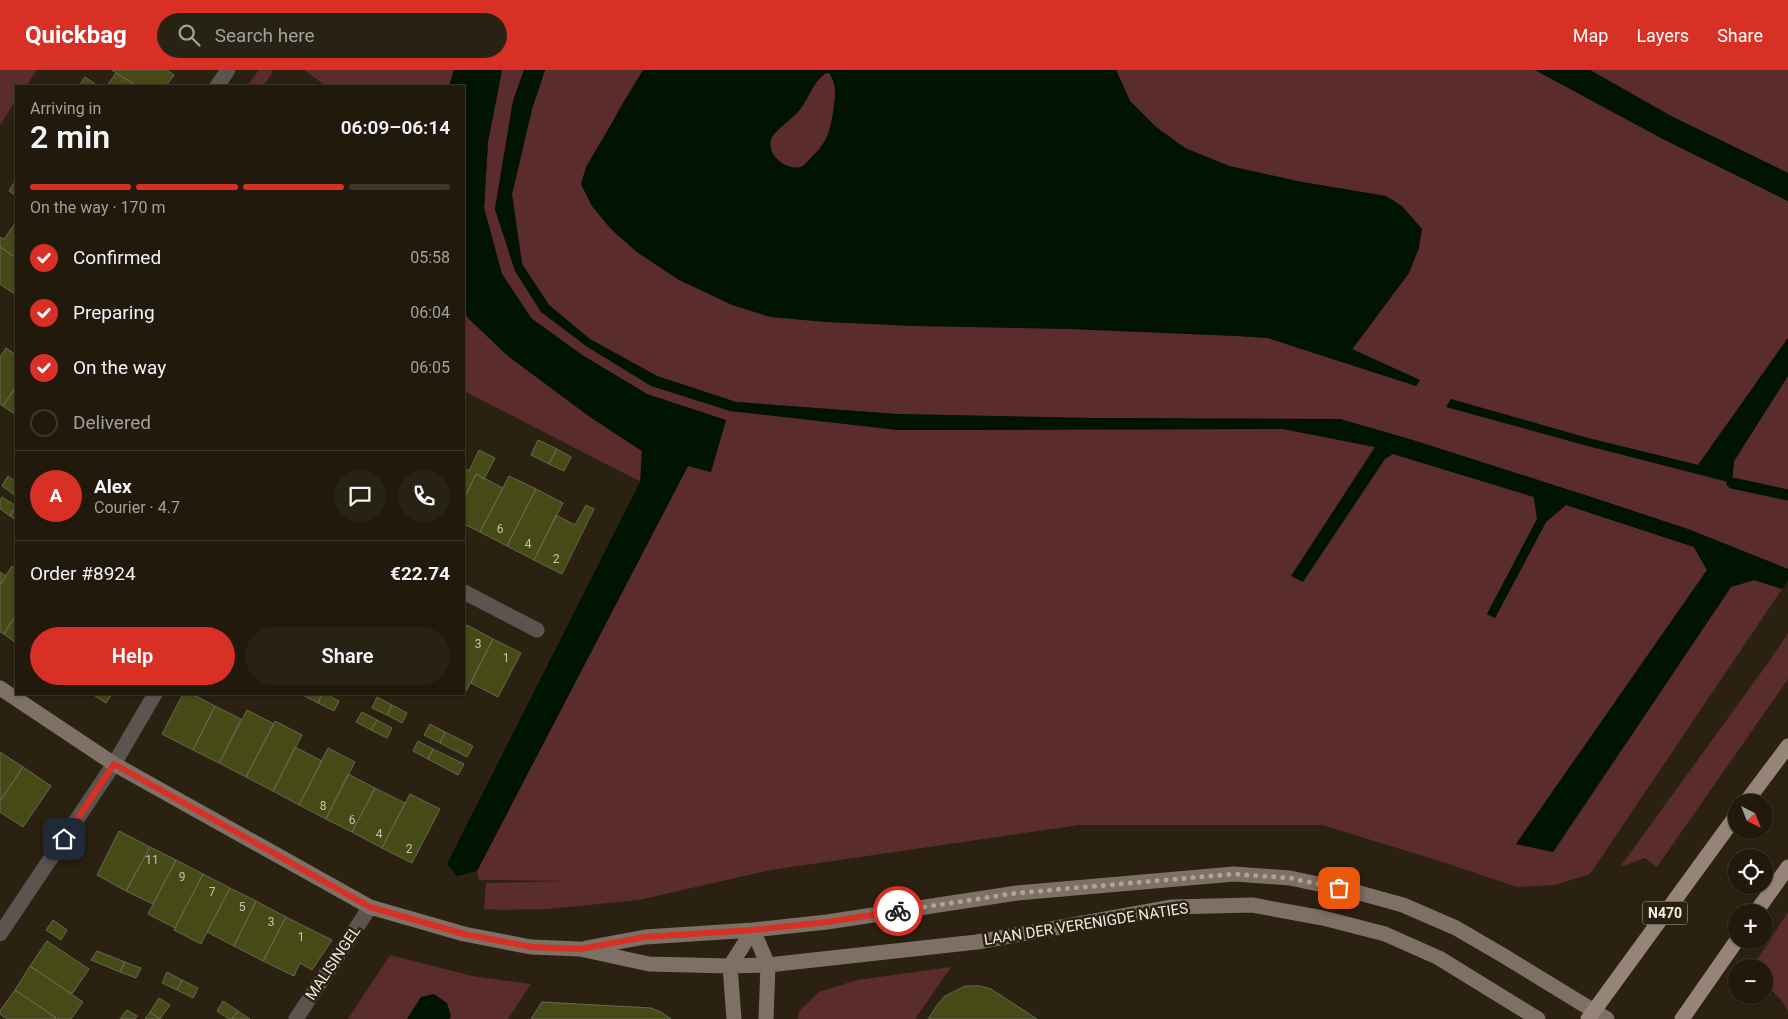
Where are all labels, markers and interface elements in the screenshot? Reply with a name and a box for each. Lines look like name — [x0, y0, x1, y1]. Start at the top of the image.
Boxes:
search box — [157, 13, 507, 58]
text: Quickbag — [25, 21, 127, 49]
icon: search — [175, 21, 203, 49]
text: Search here — [215, 24, 315, 47]
text: Map — [1573, 25, 1608, 46]
text: Layers — [1636, 25, 1689, 46]
text: Share — [1717, 25, 1763, 46]
text: Arriving in — [30, 99, 101, 118]
text: 06:09–06:14 — [341, 116, 450, 139]
text: 2 min — [30, 118, 110, 156]
text: On the way · 170 m — [30, 198, 166, 217]
icon: check — [30, 244, 58, 272]
text: Confirmed — [73, 246, 161, 269]
text: 05:58 — [410, 248, 450, 267]
icon: check — [30, 299, 58, 327]
text: Preparing — [73, 301, 155, 324]
text: 06:04 — [410, 303, 450, 322]
icon: check — [30, 354, 58, 382]
text: On the way — [73, 356, 166, 379]
text: 06:05 — [410, 358, 450, 377]
text: Delivered — [73, 411, 151, 434]
button: chat — [334, 470, 386, 522]
button: phone — [398, 470, 450, 522]
text: Alex — [94, 475, 132, 498]
text: A — [50, 484, 62, 507]
text: Courier · 4.7 — [94, 498, 180, 517]
house number: 6 — [497, 522, 504, 536]
house number: 4 — [525, 537, 532, 551]
house number: 2 — [553, 552, 560, 566]
text: Order #8924 — [30, 562, 136, 585]
text: €22.74 — [390, 562, 450, 585]
button: Help — [30, 627, 235, 685]
button: Share — [245, 627, 450, 685]
house number: 3 — [475, 637, 481, 651]
house number: 1 — [503, 651, 509, 665]
north arrow — [1728, 794, 1772, 839]
map controls — [1728, 794, 1773, 1004]
house number: 8 — [320, 799, 327, 813]
house number: 6 — [349, 813, 356, 827]
pin — [43, 818, 85, 860]
icon: home — [50, 825, 78, 853]
house number: 4 — [376, 827, 383, 841]
house number: 2 — [406, 842, 413, 856]
button: locate — [1728, 849, 1773, 894]
house number: 11 — [145, 853, 159, 867]
pin — [1318, 867, 1360, 909]
house number: 9 — [179, 870, 185, 884]
icon: bag — [1325, 874, 1353, 902]
house number: 7 — [209, 885, 216, 899]
courier — [873, 886, 923, 936]
icon: bike — [884, 897, 912, 925]
street label: LAAN DER VERENIGDE NATIES — [983, 899, 1190, 949]
house number: 5 — [239, 900, 246, 914]
road number: N470 — [1642, 901, 1688, 924]
button: + — [1728, 904, 1773, 949]
house number: 3 — [268, 915, 274, 929]
street label: MALISINGEL — [302, 922, 364, 1004]
house number: 1 — [298, 930, 304, 944]
button: − — [1728, 959, 1773, 1004]

